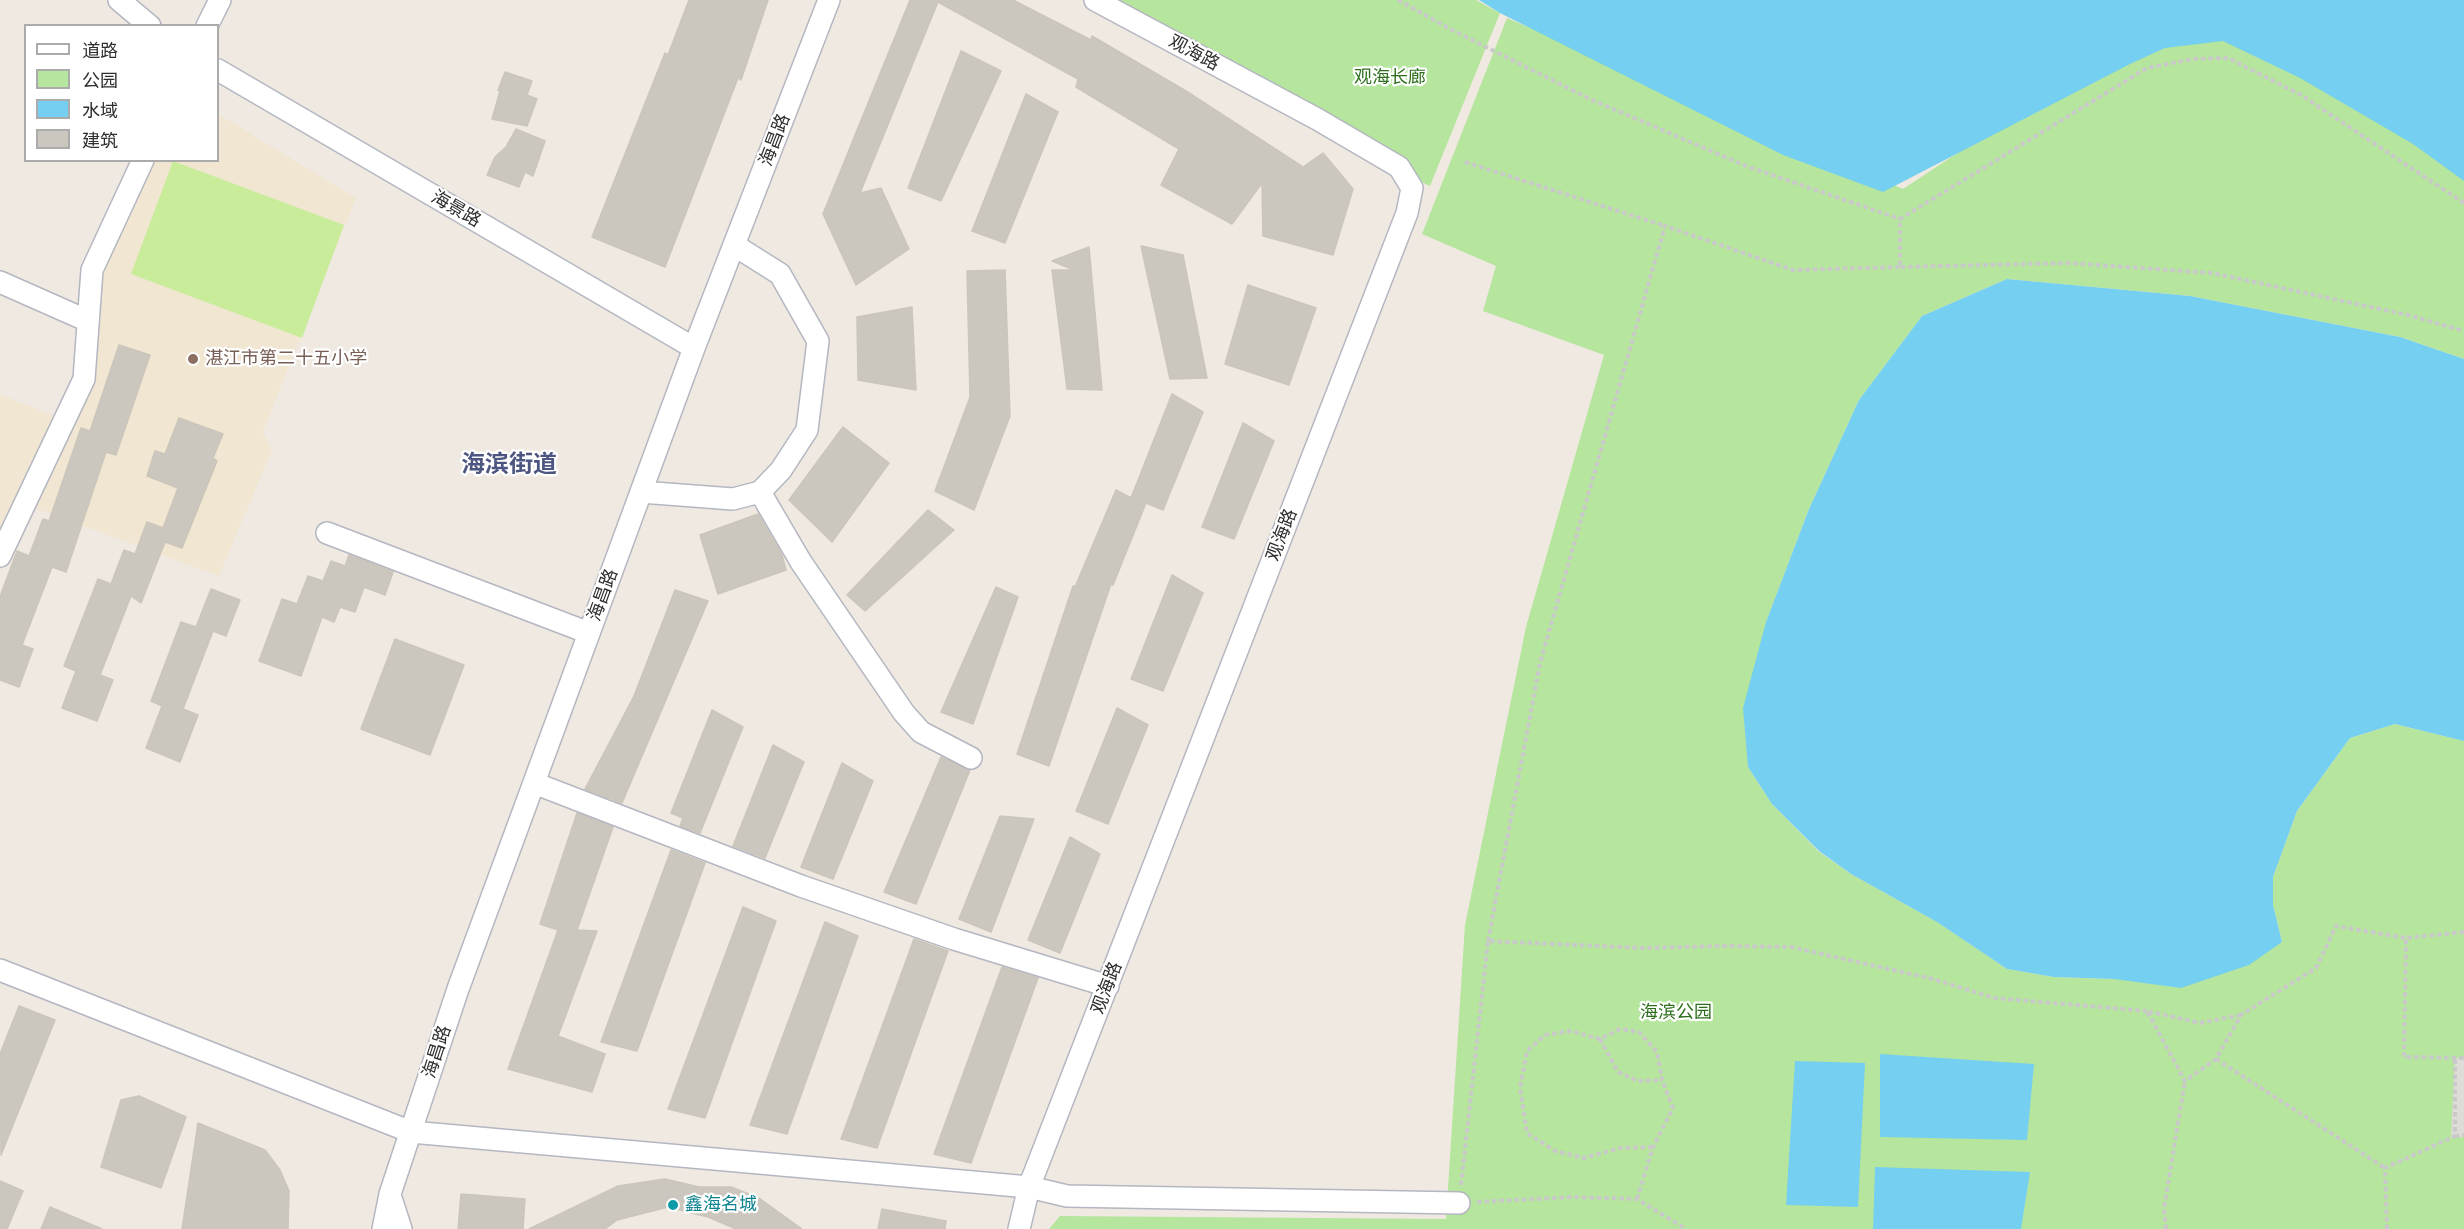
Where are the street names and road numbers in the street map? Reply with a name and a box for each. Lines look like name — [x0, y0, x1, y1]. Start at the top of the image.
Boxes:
street label: 观海路 — [1165, 31, 1223, 75]
street label: 海昌路 — [755, 111, 795, 169]
street label: 海景路 — [427, 186, 485, 232]
street label: 观海路 — [1262, 506, 1302, 564]
street label: 海昌路 — [584, 566, 622, 624]
street label: 观海路 — [1087, 959, 1127, 1017]
street label: 海昌路 — [418, 1023, 456, 1081]

